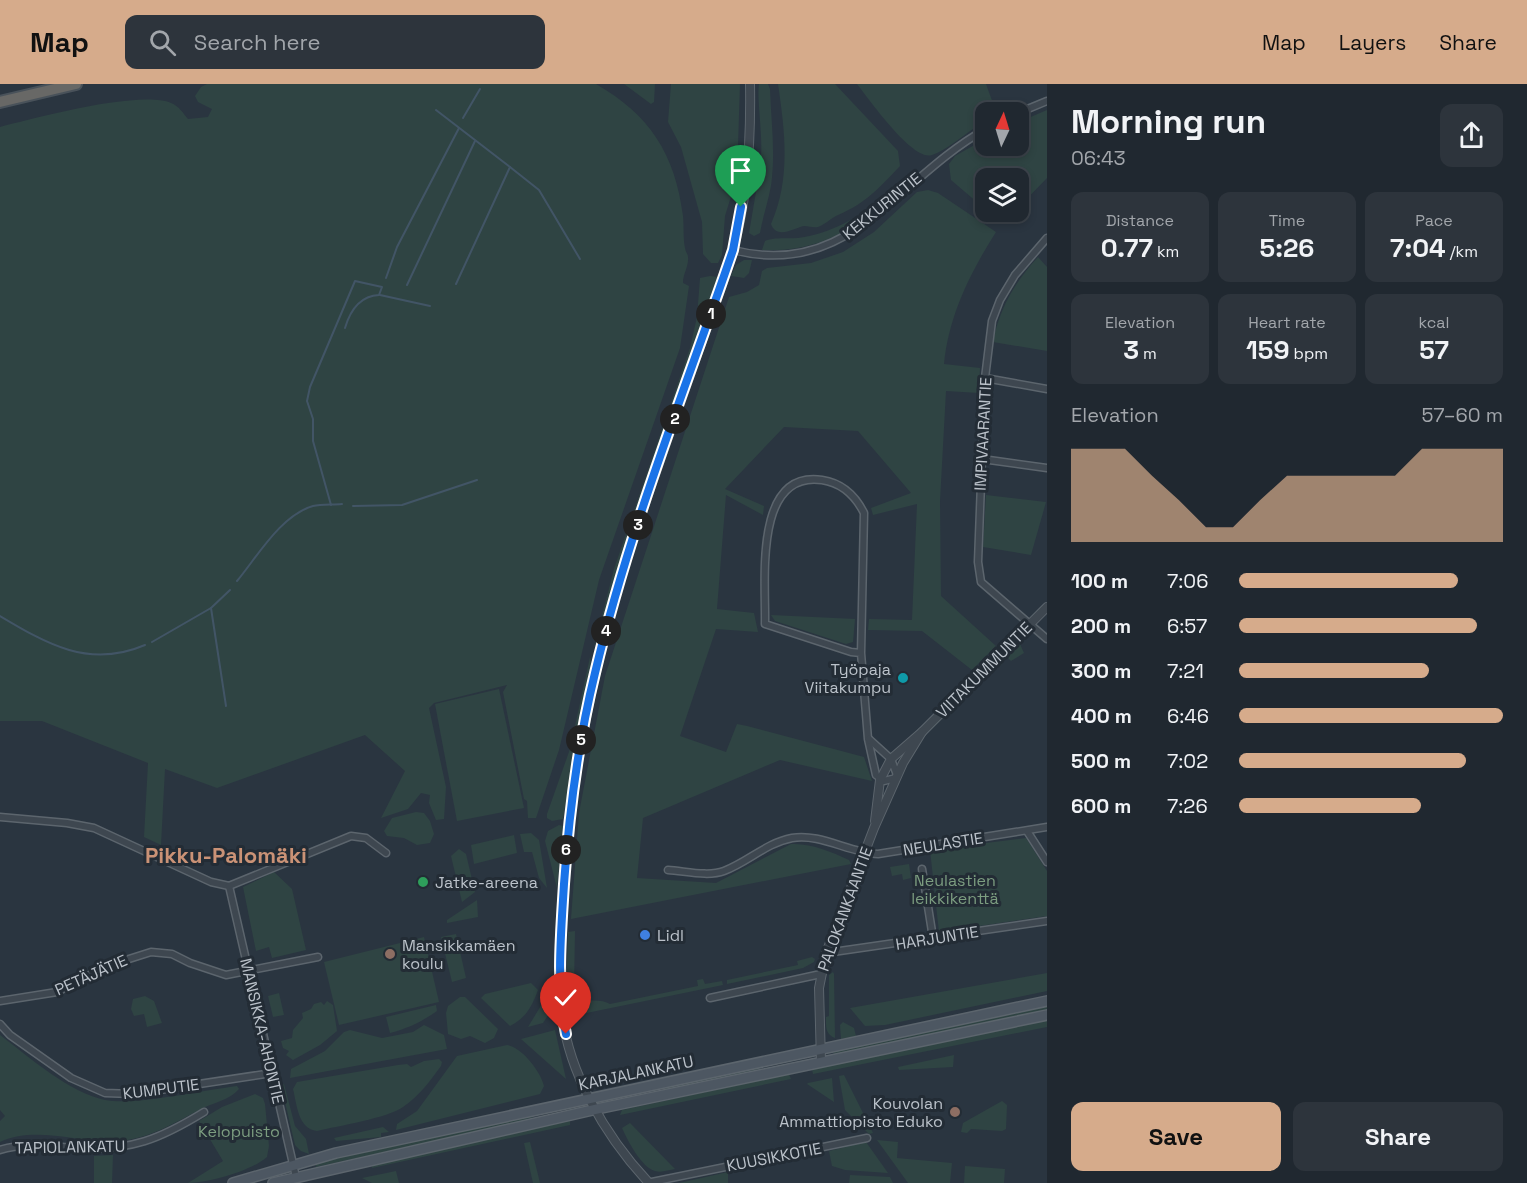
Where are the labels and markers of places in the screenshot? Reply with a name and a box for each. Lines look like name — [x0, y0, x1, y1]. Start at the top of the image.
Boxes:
pin — [715, 145, 766, 207]
pin: 1 — [696, 299, 726, 329]
pin: 2 — [660, 404, 690, 434]
pin: 3 — [623, 510, 653, 540]
pin: 4 — [591, 616, 621, 646]
place label: Työpaja Viitakumpu — [804, 659, 891, 698]
marker: Työpaja Viitakumpu — [896, 671, 910, 685]
pin: 5 — [566, 725, 596, 755]
pin: 6 — [551, 835, 581, 865]
place label: Jatke-areena — [435, 872, 538, 893]
marker: Jatke-areena — [416, 875, 430, 889]
place label: Lidl — [657, 925, 684, 946]
marker: Lidl — [638, 928, 652, 942]
place label: Mansikkamäen koulu — [402, 935, 515, 974]
marker: Mansikkamäen koulu — [383, 947, 397, 961]
pin — [540, 972, 591, 1034]
place label: Kouvolan Ammattiopisto Eduko — [779, 1093, 943, 1132]
marker: Kouvolan Ammattiopisto Eduko — [948, 1105, 962, 1119]

